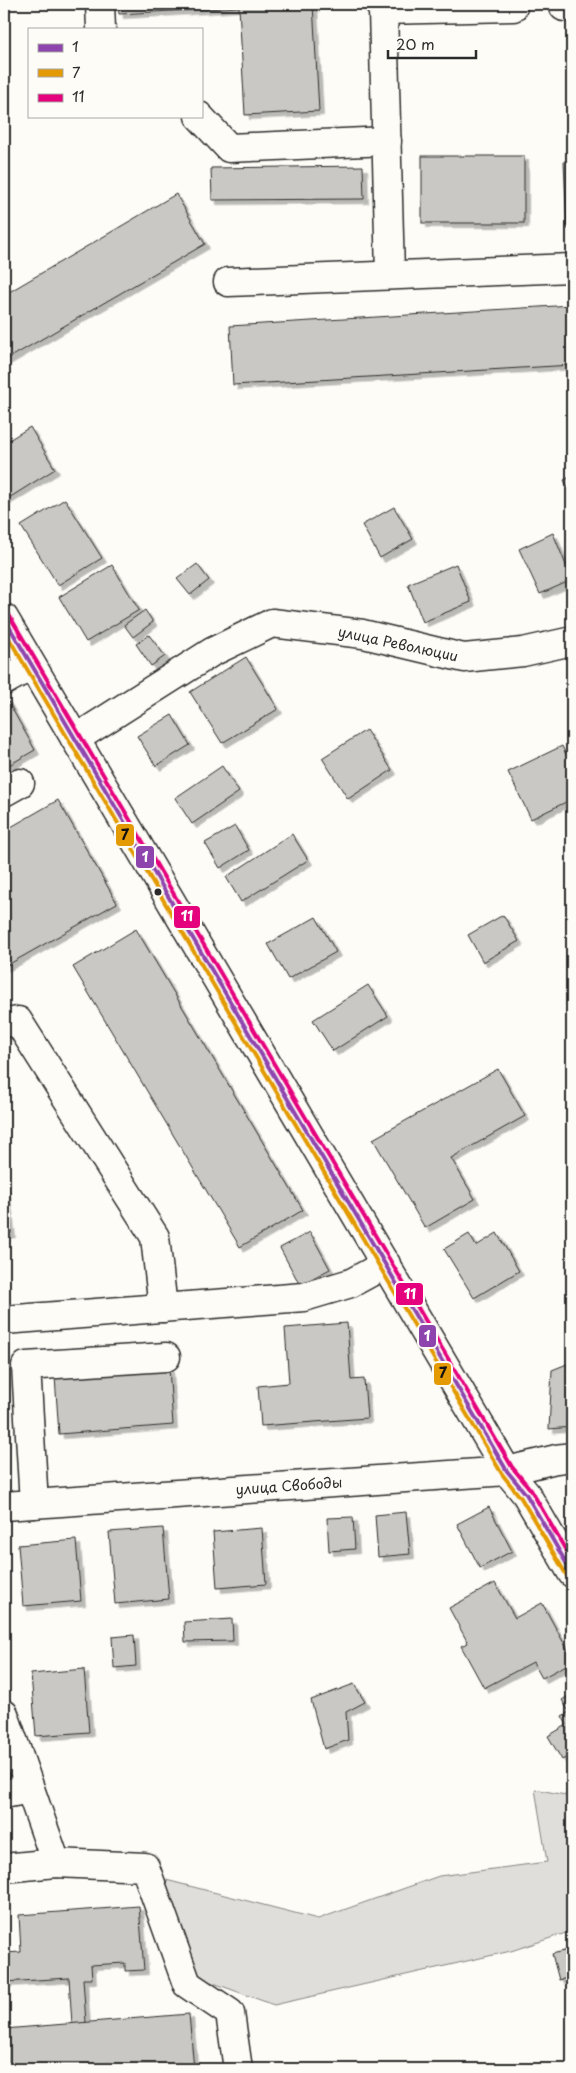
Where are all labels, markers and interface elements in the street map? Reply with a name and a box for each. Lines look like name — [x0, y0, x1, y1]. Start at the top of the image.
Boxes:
legend — [28, 28, 202, 118]
scale bar — [388, 28, 476, 60]
text: 20 m — [396, 32, 435, 55]
text: 1 — [72, 34, 79, 57]
text: 7 — [72, 60, 81, 83]
text: 11 — [72, 84, 85, 107]
street label: улица Революции — [336, 621, 460, 666]
line badge: 7 — [115, 823, 135, 847]
text: 7 — [121, 824, 130, 845]
line badge: 1 — [135, 845, 155, 869]
text: 1 — [142, 846, 149, 867]
unlabelled marker — [153, 887, 163, 897]
line badge: 11 — [173, 905, 201, 929]
text: 11 — [181, 905, 193, 926]
line badge: 11 — [395, 1282, 424, 1306]
text: 11 — [404, 1283, 416, 1304]
line badge: 1 — [418, 1324, 437, 1348]
text: 1 — [424, 1325, 431, 1346]
line badge: 7 — [433, 1362, 452, 1386]
text: 7 — [439, 1362, 448, 1383]
street label: улица Свободы — [235, 1471, 343, 1500]

